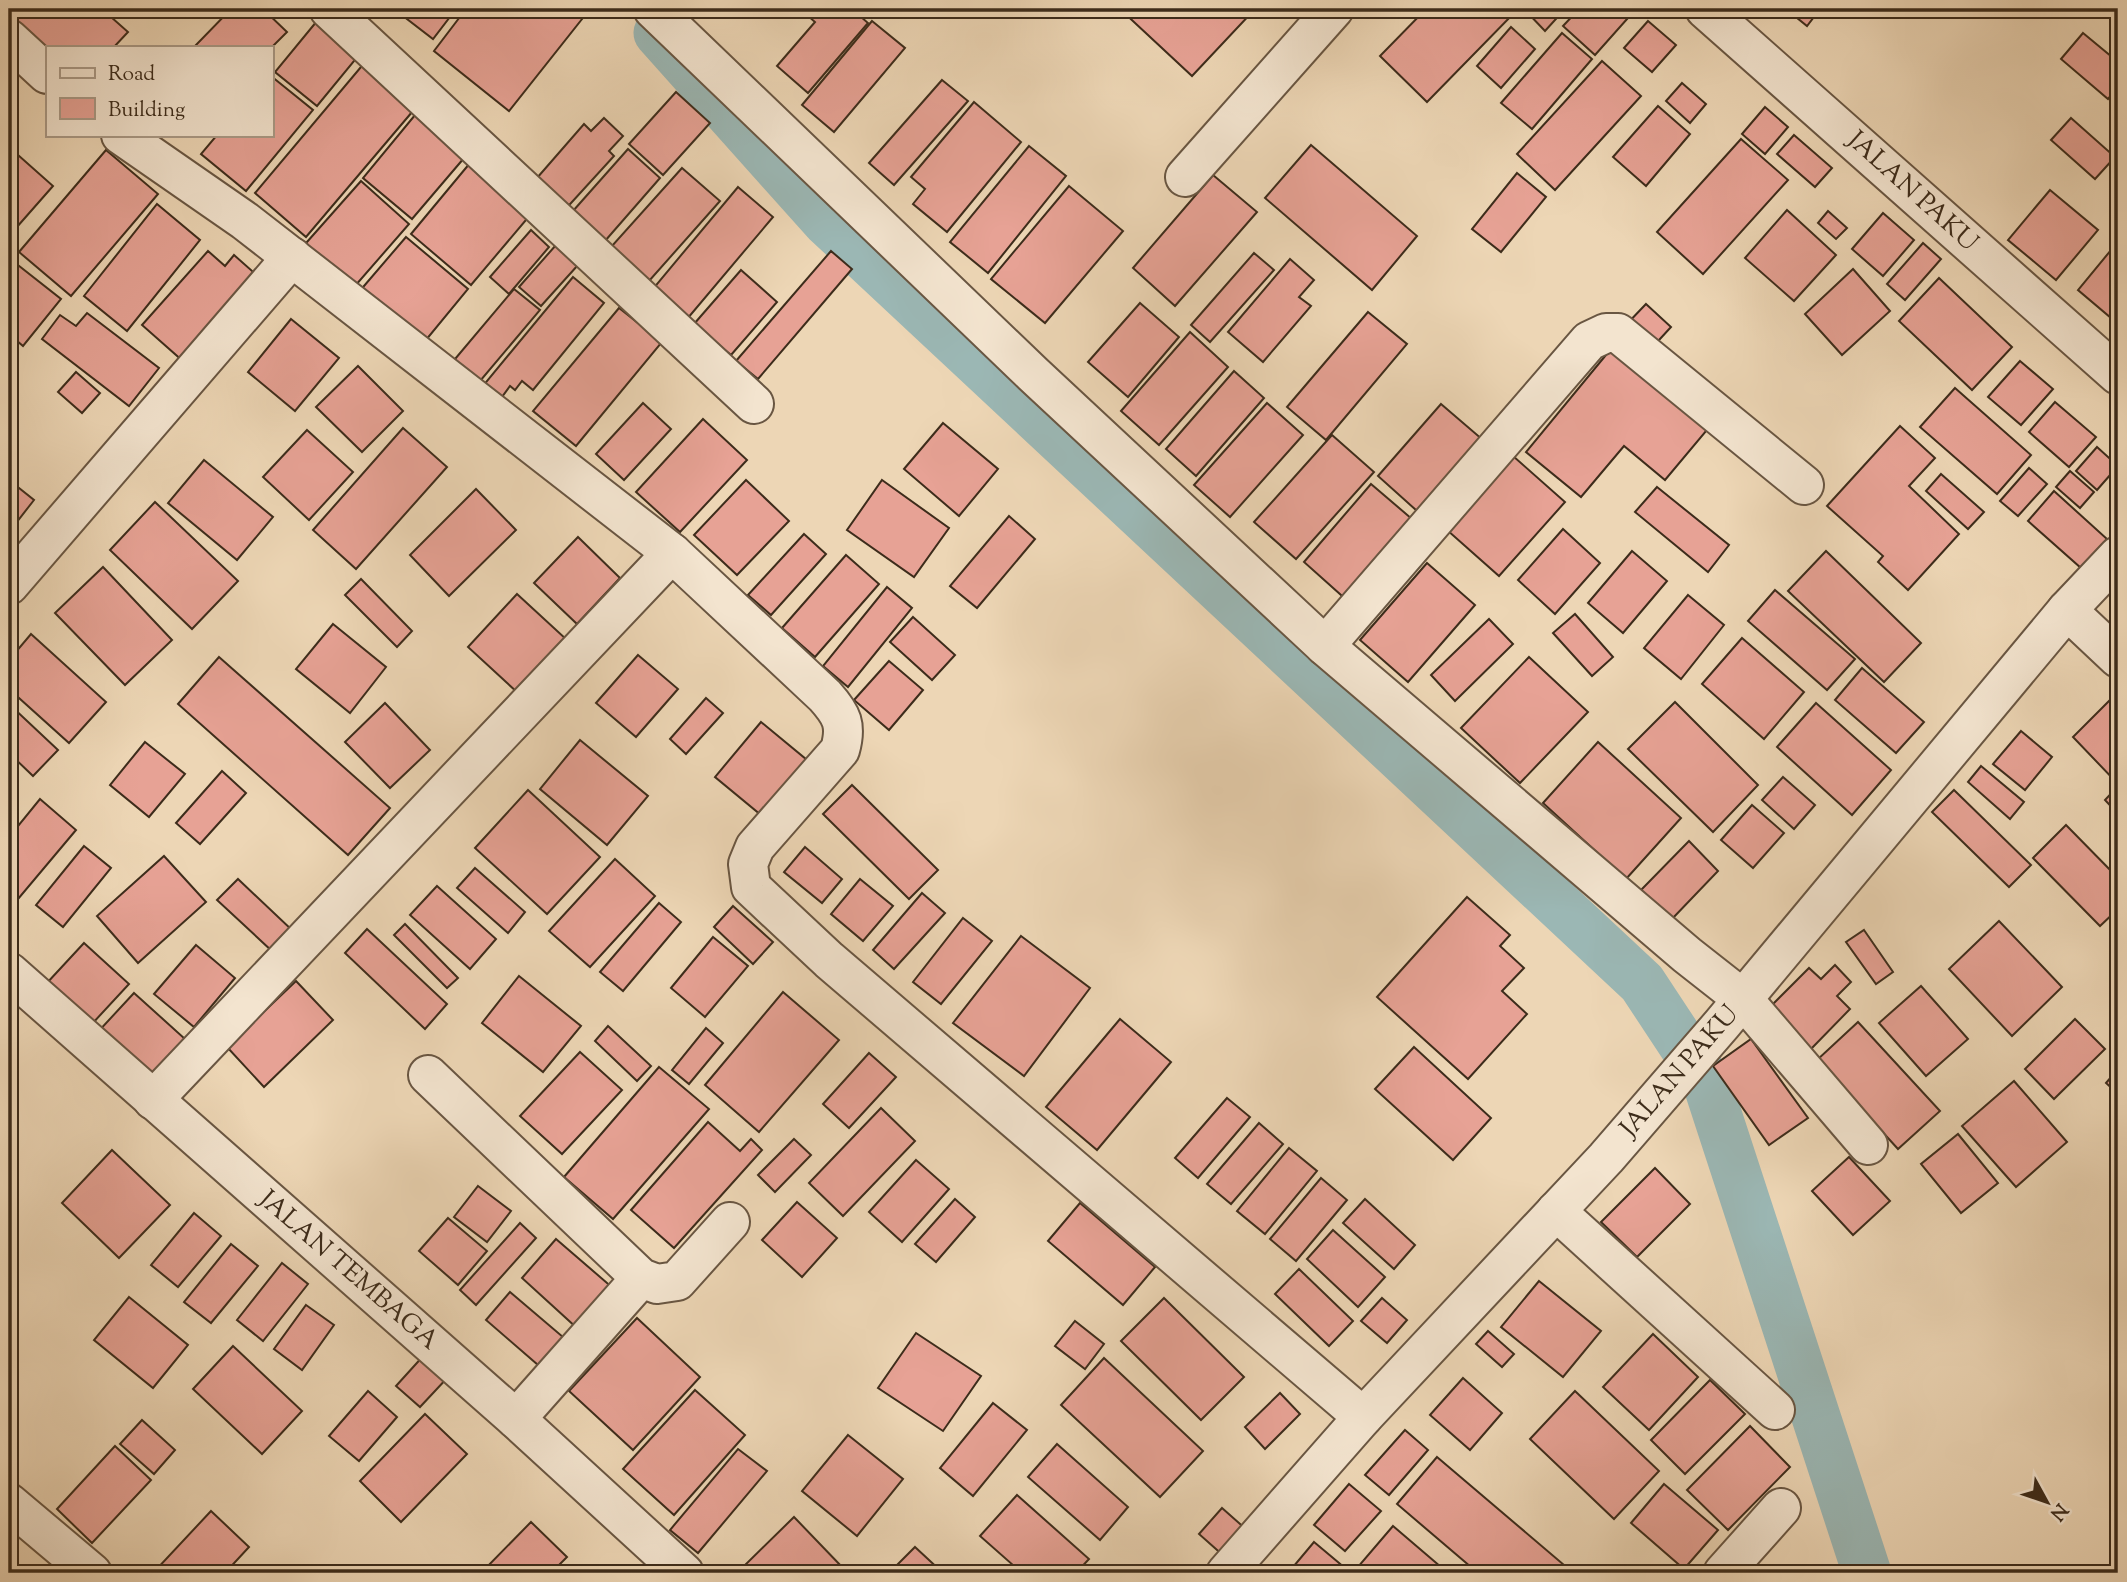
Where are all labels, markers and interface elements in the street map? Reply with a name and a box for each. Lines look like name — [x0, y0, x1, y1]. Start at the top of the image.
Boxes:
legend — [46, 46, 273, 136]
text: Road — [108, 60, 155, 90]
text: Building — [108, 96, 185, 126]
street label: JALAN PAKU — [1837, 122, 1986, 261]
street label: JALAN PAKU — [1611, 998, 1748, 1148]
street label: JALAN TEMBAGA — [249, 1181, 446, 1360]
north arrow — [2011, 1466, 2082, 1536]
text: N — [2043, 1497, 2073, 1526]

